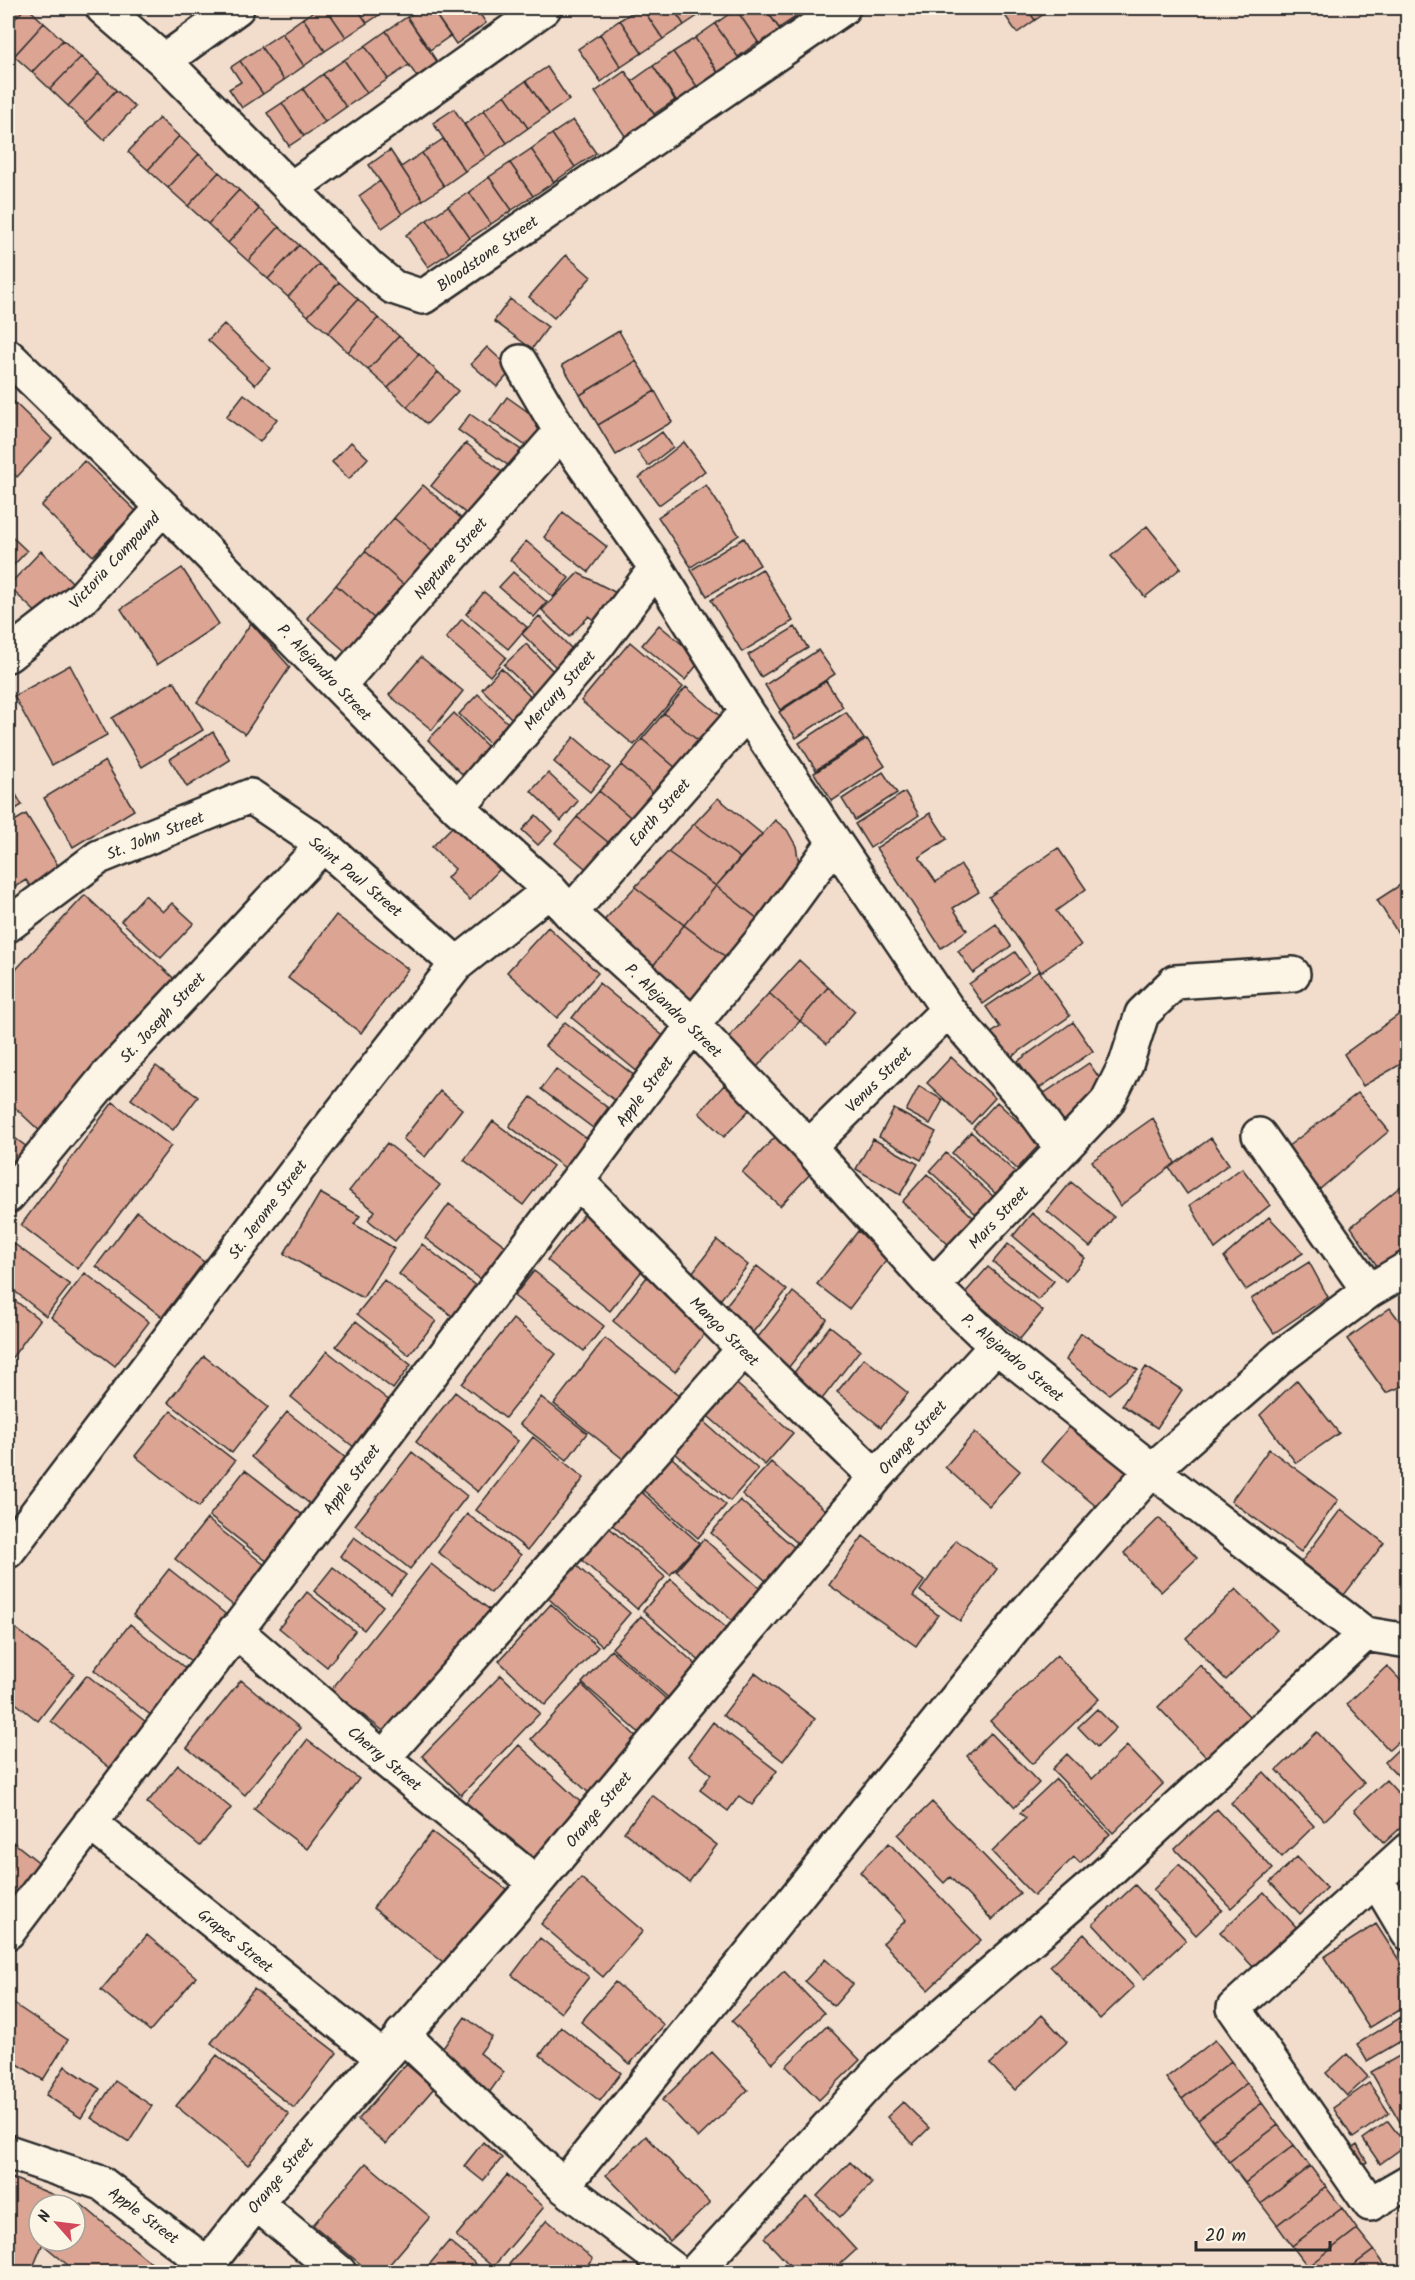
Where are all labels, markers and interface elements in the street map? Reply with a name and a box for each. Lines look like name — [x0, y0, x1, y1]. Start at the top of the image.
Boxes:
street label: Bloodstone Street — [432, 209, 545, 299]
street label: Victoria Compound — [63, 506, 167, 615]
street label: Neptune Street — [408, 512, 495, 606]
street label: P. Alejandro Street — [271, 619, 378, 728]
street label: Mercury Street — [518, 645, 603, 737]
street label: Earth Street — [623, 773, 698, 853]
street label: St. John Street — [103, 805, 209, 867]
street label: Saint Paul Street — [303, 830, 408, 924]
street label: P. Alejandro Street — [618, 958, 728, 1065]
street label: St. Joseph Street — [114, 966, 213, 1069]
street label: Venus Street — [840, 1040, 919, 1119]
street label: Apple Street — [610, 1051, 681, 1133]
street label: St. Jerome Street — [222, 1154, 314, 1265]
street label: Mars Street — [963, 1180, 1036, 1256]
street label: Mango Street — [683, 1291, 765, 1373]
street label: P. Alejandro Street — [955, 1308, 1069, 1409]
street label: Orange Street — [873, 1395, 954, 1481]
street label: Apple Street — [317, 1439, 388, 1521]
street label: Cherry Street — [341, 1721, 427, 1798]
street label: Orange Street — [560, 1766, 639, 1854]
street label: Grapes Street — [192, 1903, 279, 1980]
street label: Orange Street — [242, 2132, 321, 2220]
street label: Apple Street — [102, 2181, 184, 2252]
north arrow — [27, 2193, 87, 2253]
text: N — [32, 2206, 58, 2227]
scale bar — [1196, 2214, 1330, 2252]
text: 20 m — [1205, 2222, 1246, 2251]

